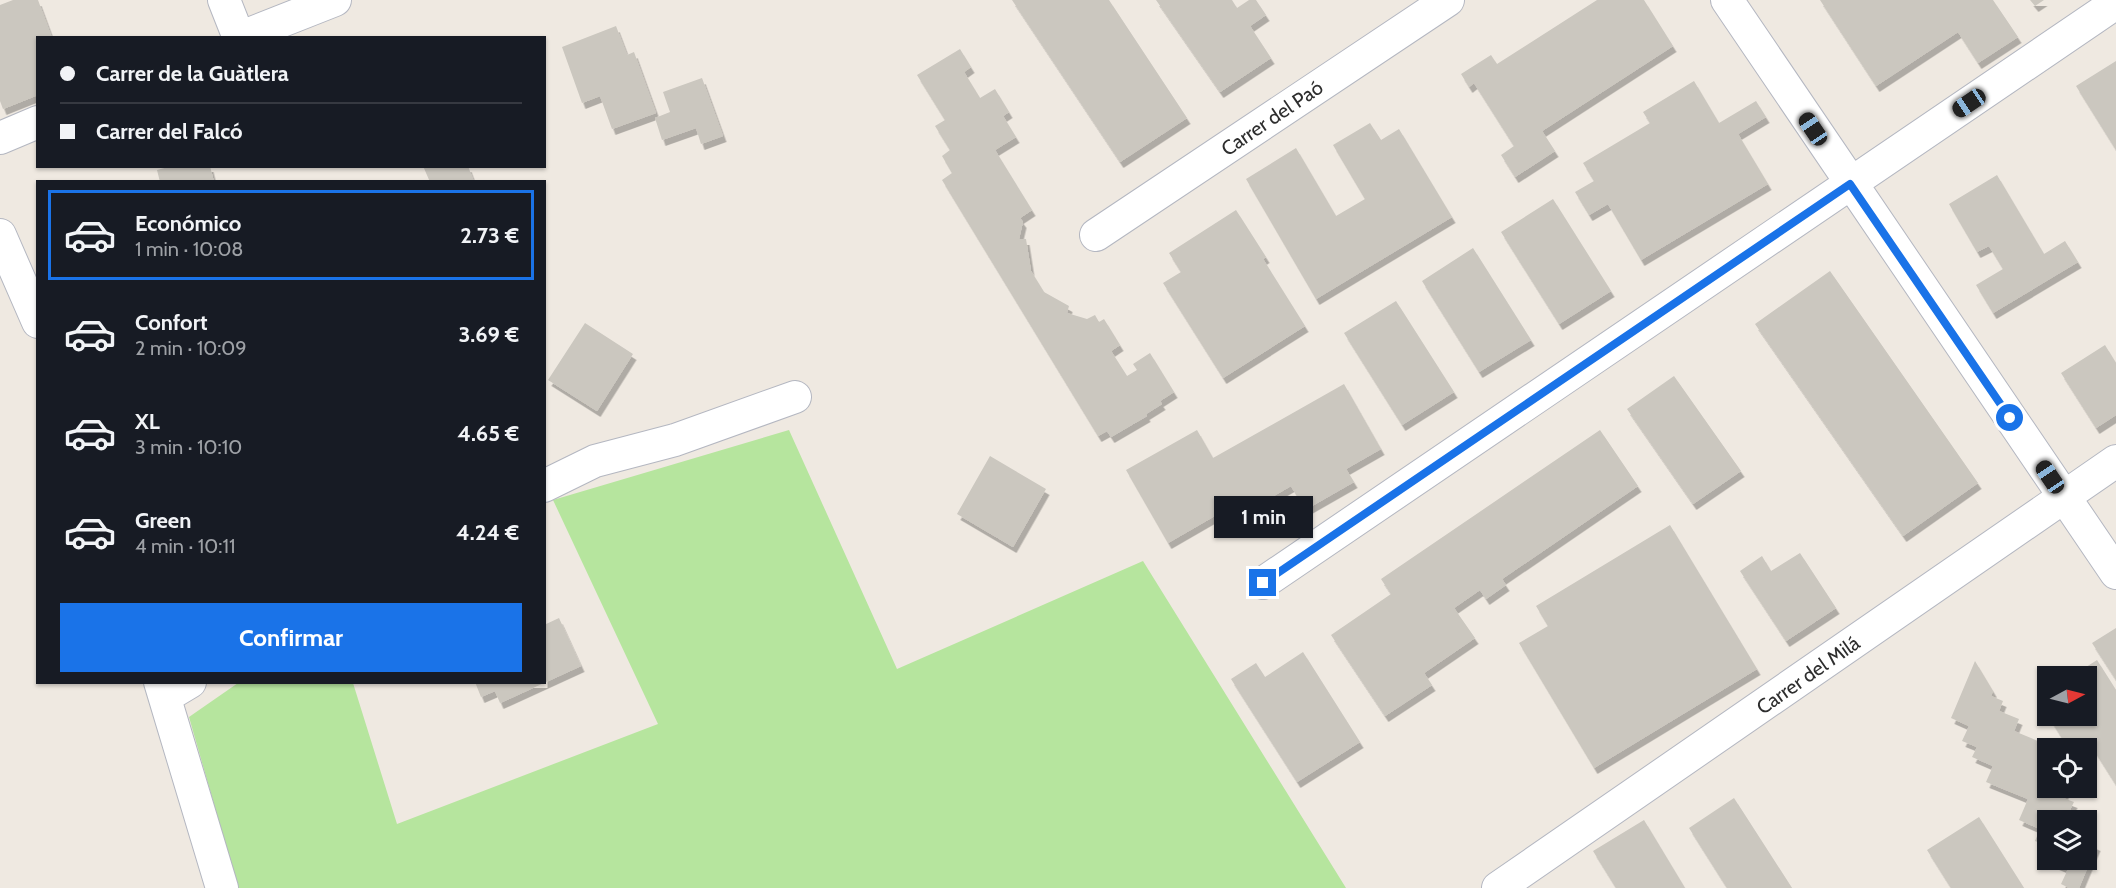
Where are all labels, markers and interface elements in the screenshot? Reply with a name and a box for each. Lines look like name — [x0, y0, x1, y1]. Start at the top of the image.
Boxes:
text: Carrer de la Guàtlera — [96, 60, 289, 87]
street label: Carrer del Paó — [1217, 75, 1327, 161]
car — [1949, 85, 1989, 121]
car — [1795, 109, 1831, 149]
text: Carrer del Falcó — [96, 118, 243, 145]
icon: car — [63, 208, 117, 262]
text: Económico — [135, 210, 241, 237]
text: 2.73 € — [460, 222, 519, 249]
text: 1 min · 10:08 — [135, 237, 243, 261]
icon: car — [63, 307, 117, 361]
text: Confort — [135, 309, 208, 336]
text: 3.69 € — [458, 321, 519, 348]
text: 2 min · 10:09 — [135, 336, 247, 360]
route start — [1996, 404, 2023, 431]
icon: car — [63, 406, 117, 460]
text: XL — [135, 408, 160, 435]
text: 4.65 € — [457, 420, 519, 447]
text: 3 min · 10:10 — [135, 435, 242, 459]
car — [2032, 457, 2068, 497]
callout: 1 min — [1214, 496, 1312, 538]
icon: car — [63, 505, 117, 559]
text: 1 min — [1241, 505, 1286, 529]
text: Green — [135, 507, 191, 534]
text: 4.24 € — [456, 519, 519, 546]
text: 4 min · 10:11 — [135, 534, 235, 558]
route end — [1249, 569, 1276, 596]
button: Confirmar — [60, 603, 522, 672]
street label: Carrer del Milá — [1752, 630, 1865, 719]
north arrow — [2037, 666, 2097, 726]
map controls — [2037, 666, 2097, 870]
button: locate — [2037, 738, 2097, 798]
button: layers — [2037, 810, 2097, 870]

